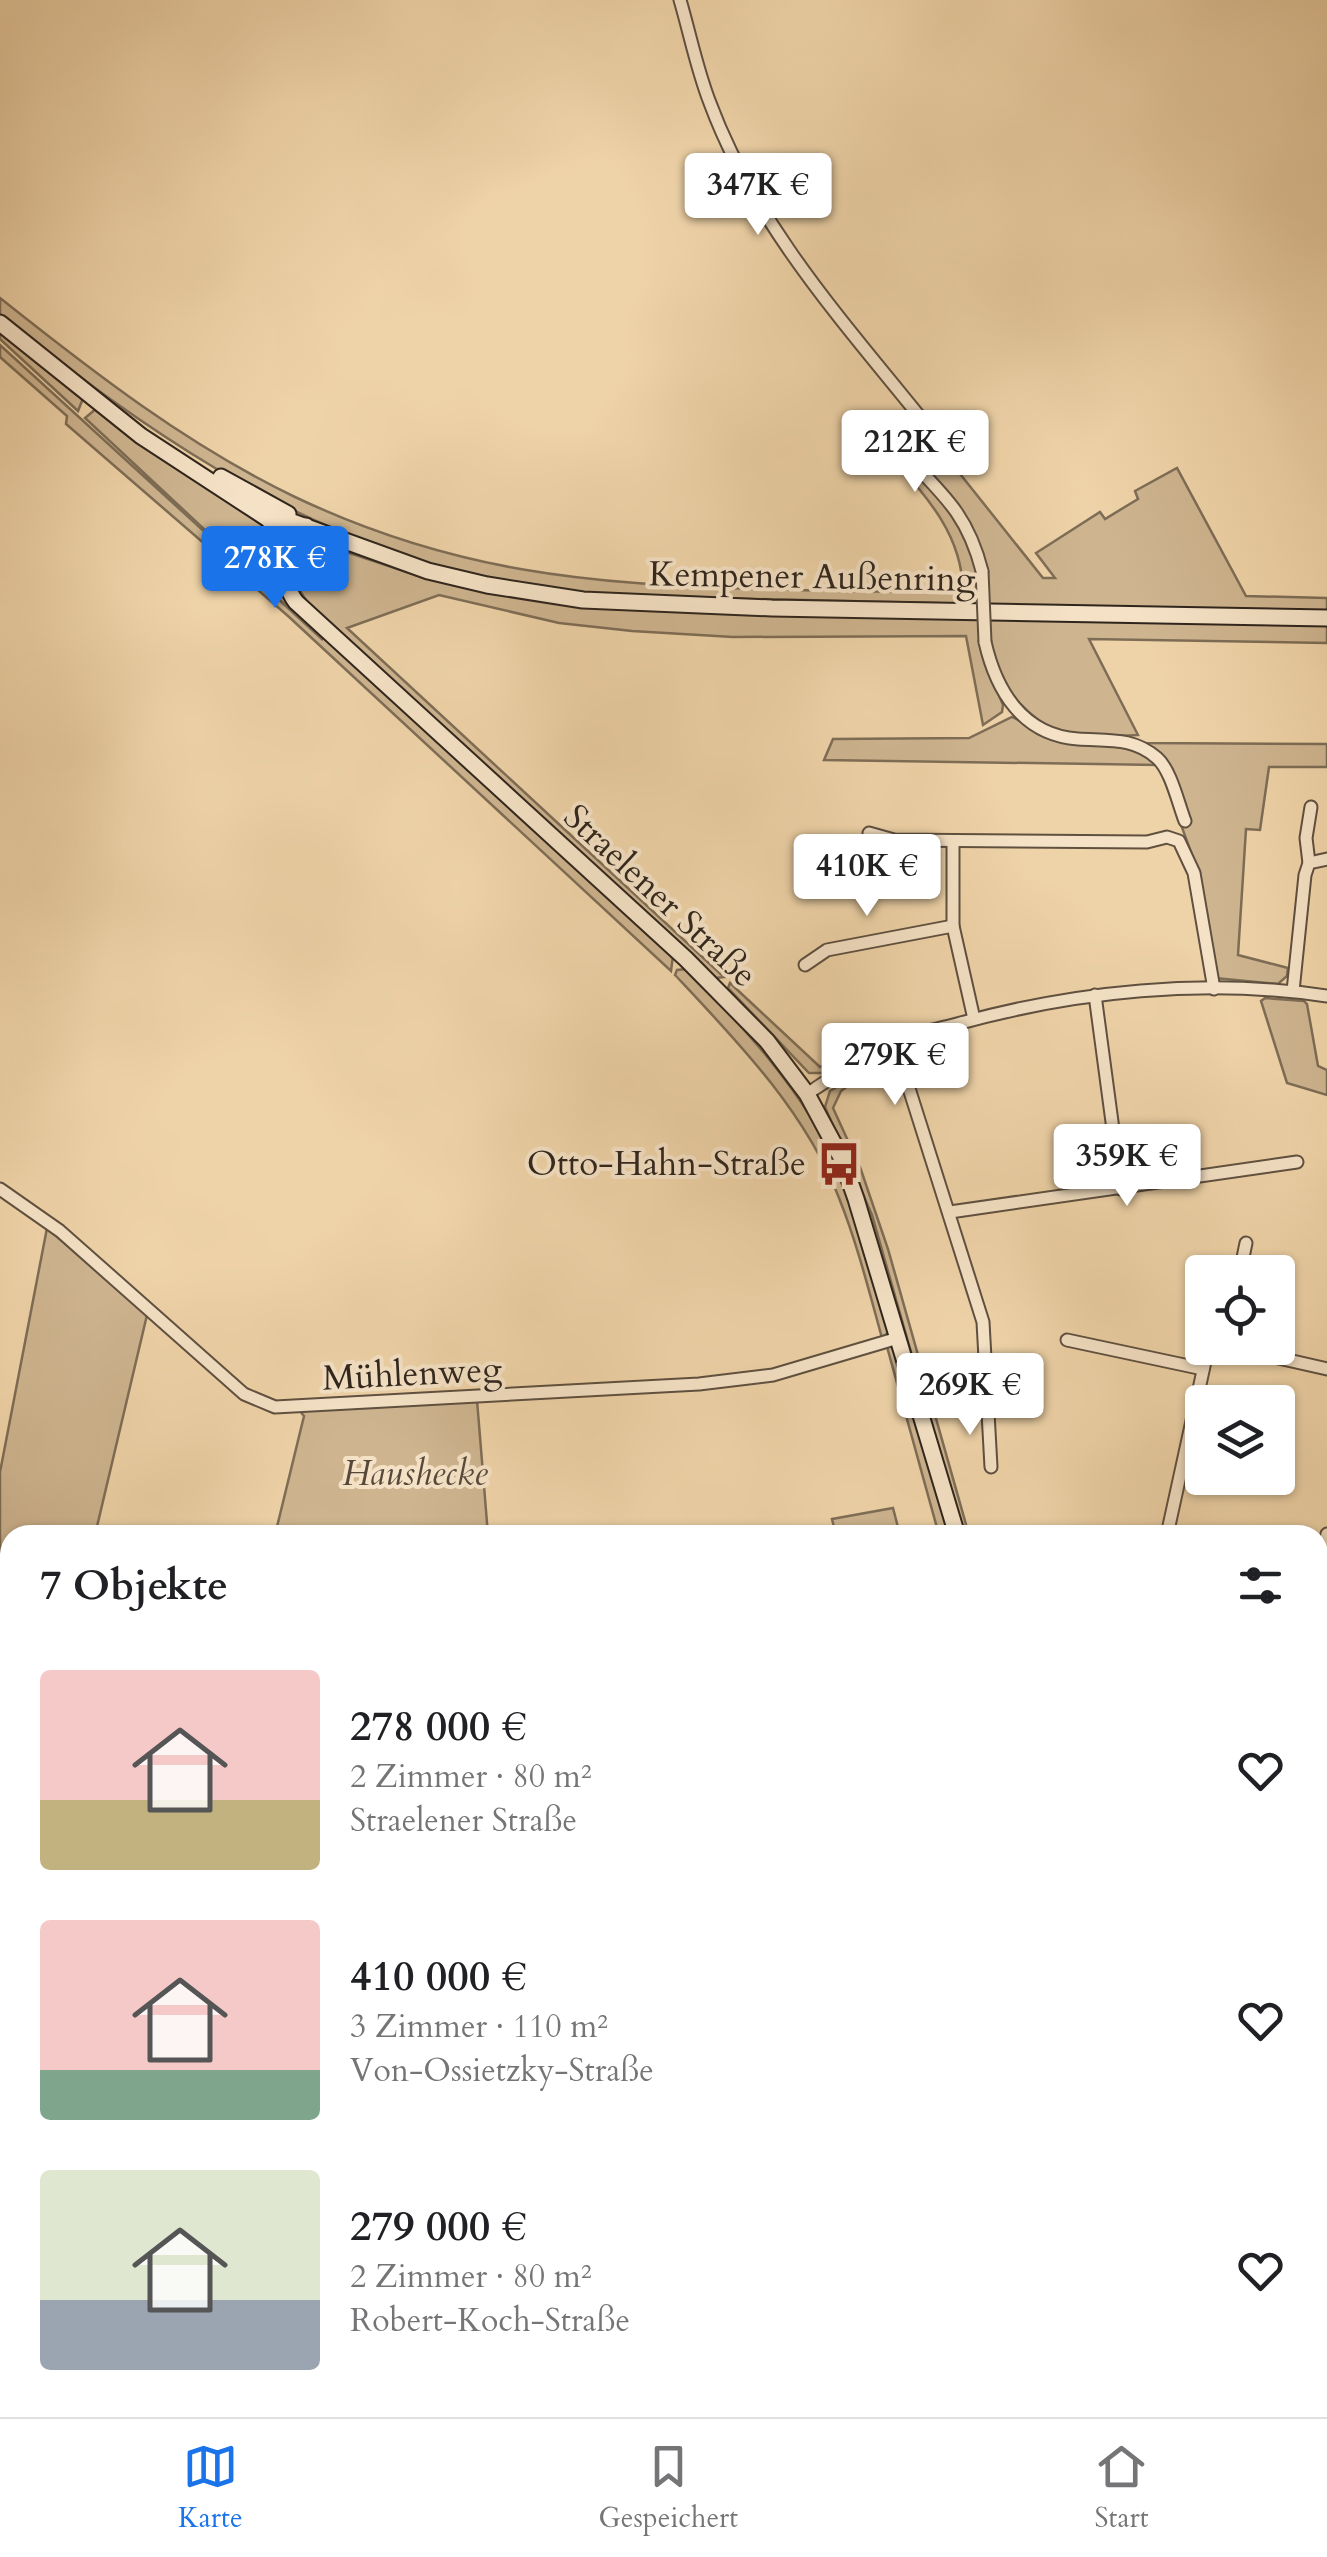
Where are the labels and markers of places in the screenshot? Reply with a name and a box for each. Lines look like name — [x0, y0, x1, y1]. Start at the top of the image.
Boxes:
pin: 347K € — [677, 153, 839, 238]
pin: 212K € — [834, 410, 996, 495]
pin: 278K € — [194, 526, 356, 611]
pin: 410K € — [786, 834, 948, 919]
pin: 279K € — [814, 1023, 976, 1108]
pin: 359K € — [1046, 1124, 1208, 1209]
place label: Otto-Hahn-Straße — [527, 1140, 806, 1188]
bus stop icon: Otto-Hahn-Straße — [815, 1140, 863, 1188]
pin: 269K € — [889, 1353, 1051, 1438]

